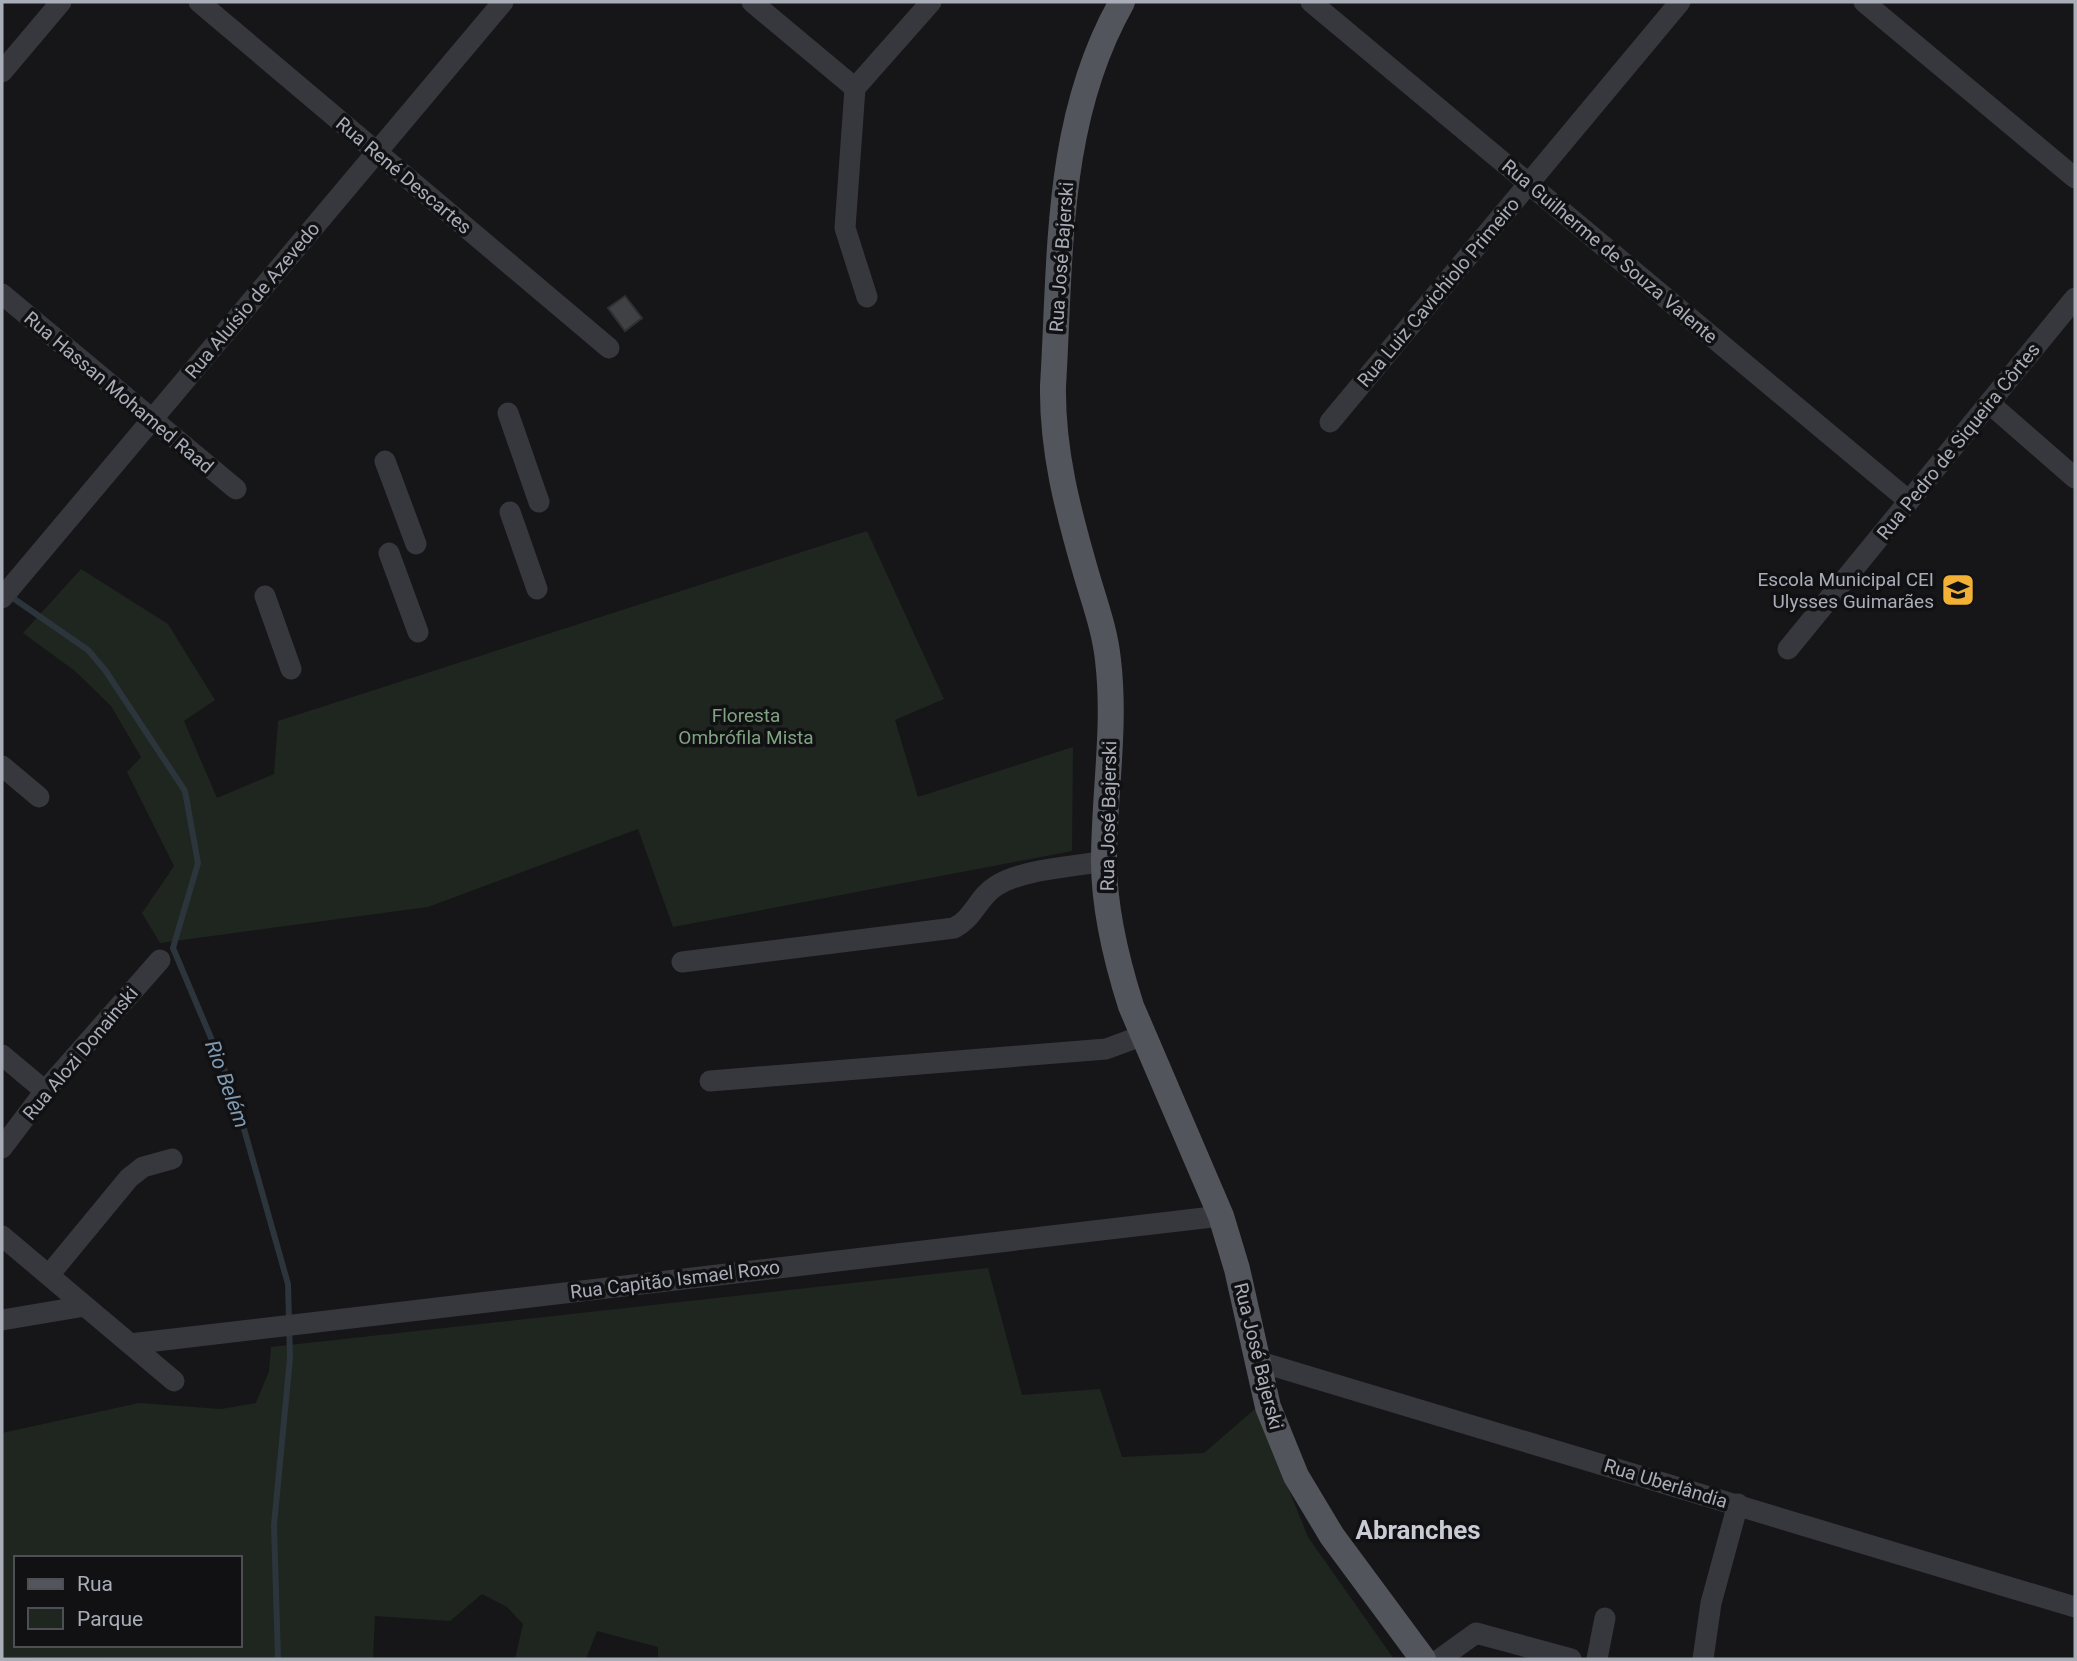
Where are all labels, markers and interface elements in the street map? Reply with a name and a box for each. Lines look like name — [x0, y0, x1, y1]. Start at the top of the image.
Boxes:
street label: Rua René Descartes — [331, 112, 476, 239]
street label: Rua Guilherme de Souza Valente — [1497, 154, 1722, 348]
street label: Rua José Bajerski — [1045, 181, 1078, 333]
street label: Rua Luiz Cavichiolo Primeiro — [1352, 193, 1524, 392]
street label: Rua Aluísio de Azevedo — [180, 217, 325, 383]
street label: Rua Hassan Mohamed Raad — [19, 307, 218, 478]
street label: Rua Pedro de Siqueira Côrtes — [1872, 338, 2045, 544]
place label: Escola Municipal CEI Ulysses Guimarães — [1758, 568, 1934, 613]
school or university icon: Escola Municipal CEI Ulysses Guimarães — [1939, 571, 1977, 609]
park label: Floresta Ombrófila Mista — [678, 704, 814, 749]
street label: Rua José Bajerski — [1096, 741, 1121, 891]
street label: Rua Alozi Donainski — [18, 982, 143, 1125]
water label: Rio Belém — [200, 1037, 254, 1131]
street label: Rua Capitão Ismael Roxo — [569, 1255, 781, 1304]
street label: Rua José Bajerski — [1229, 1280, 1288, 1432]
street label: Rua Uberlândia — [1601, 1454, 1730, 1513]
district label: Abranches — [1355, 1515, 1481, 1545]
legend — [14, 1556, 242, 1647]
text: Rua — [77, 1572, 113, 1596]
text: Parque — [77, 1607, 143, 1631]

